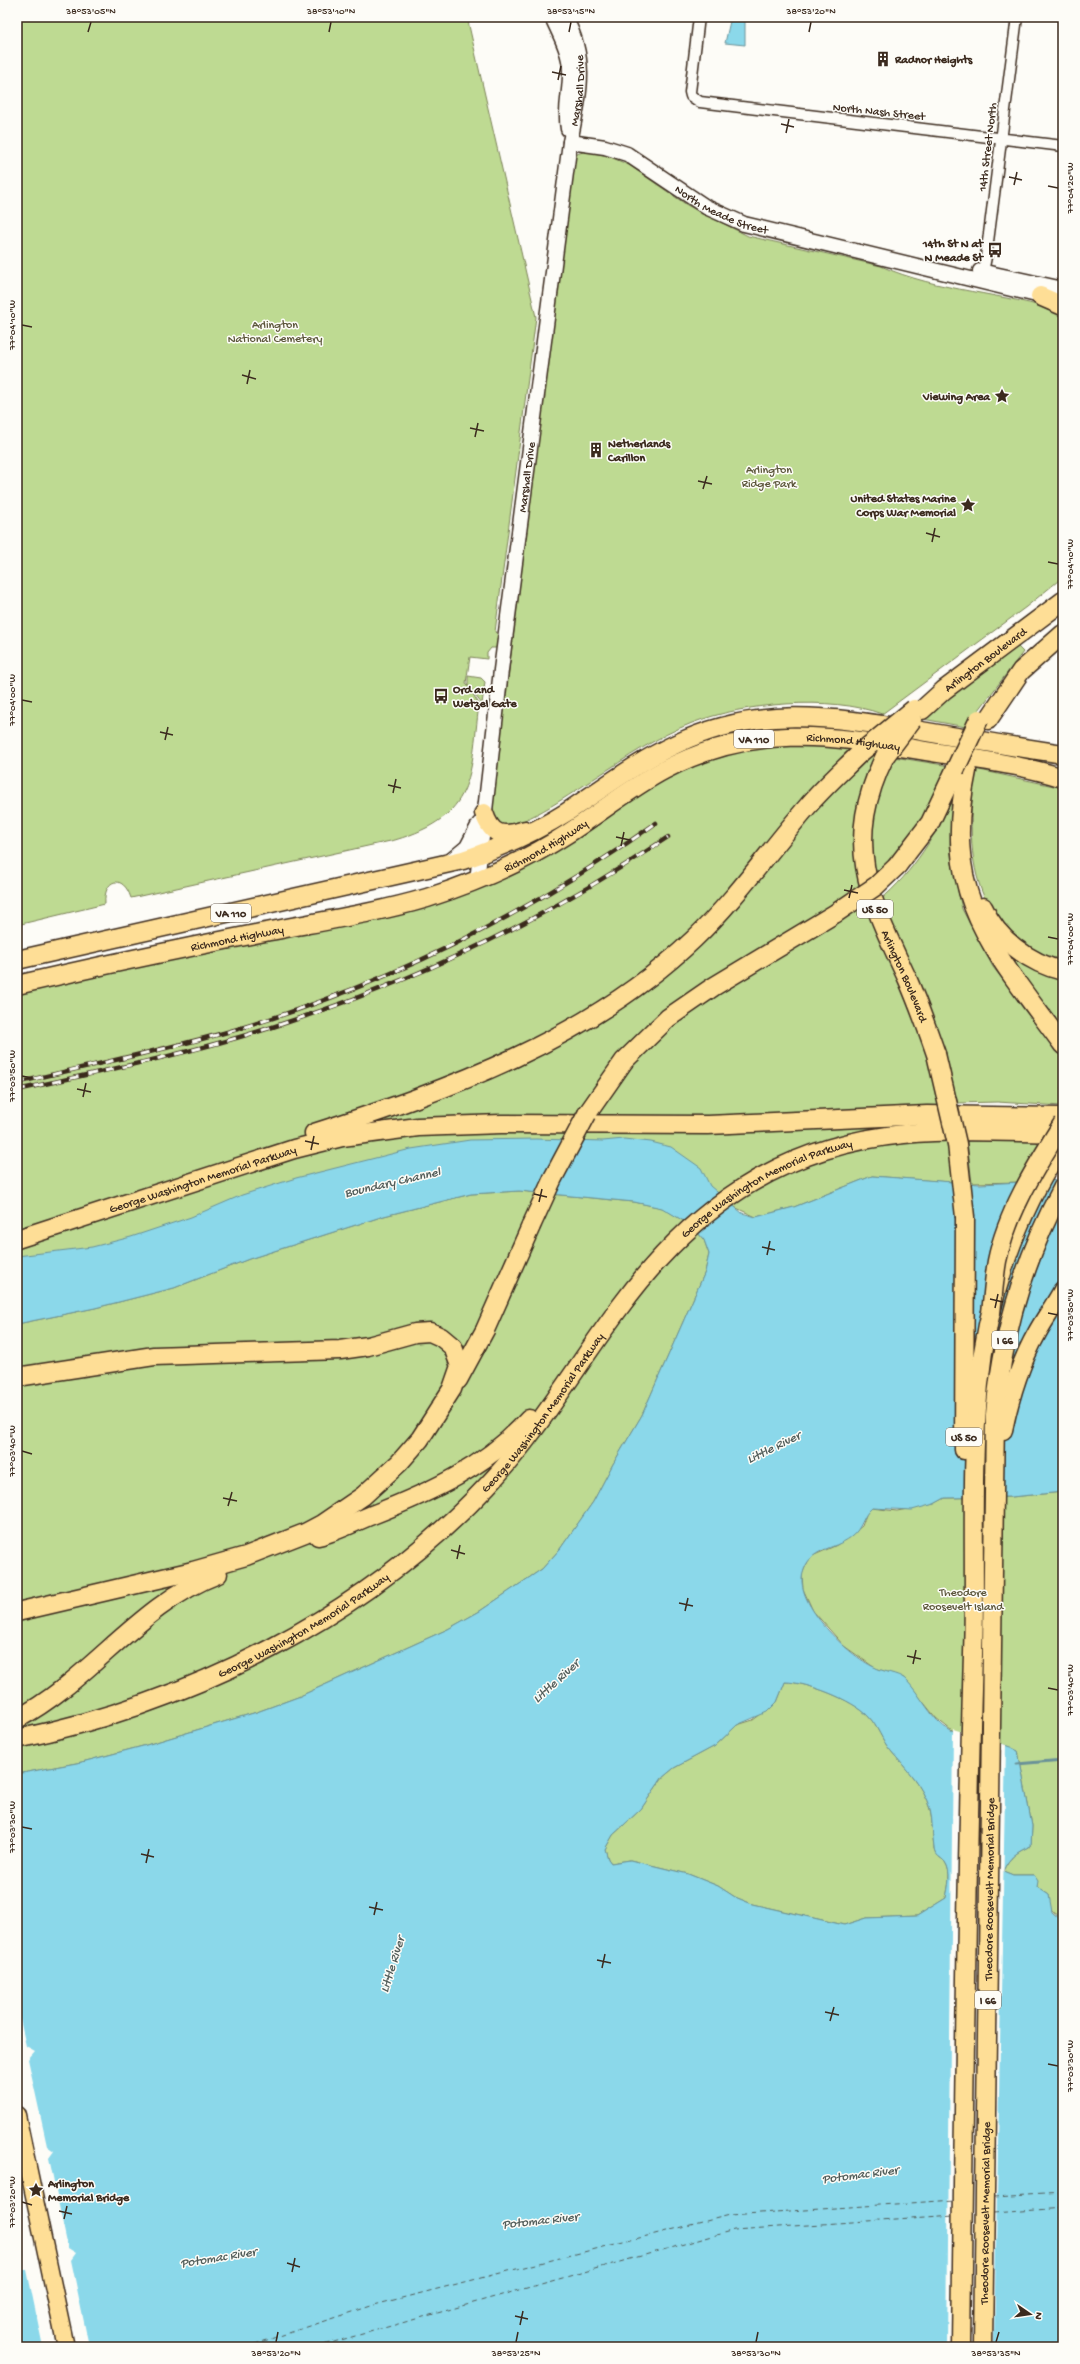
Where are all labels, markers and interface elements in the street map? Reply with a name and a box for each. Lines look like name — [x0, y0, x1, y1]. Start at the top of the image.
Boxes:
text: 38°53'05"N — [65, 6, 116, 18]
text: 38°53'10"N — [306, 6, 356, 18]
text: 38°53'15"N — [546, 6, 596, 18]
text: 38°53'20"N — [785, 6, 836, 18]
building icon: Radnor Heights — [874, 50, 892, 68]
street label: Marshall Drive — [568, 53, 589, 127]
place label: Radnor Heights — [894, 54, 973, 68]
street label: North Nash Street — [832, 101, 927, 125]
street label: 14th Street North — [976, 102, 1001, 193]
text: 77°04'20"W — [1065, 162, 1077, 215]
street label: North Meade Street — [672, 183, 770, 239]
place label: 14th St N at N Meade St — [922, 238, 984, 266]
bus stop icon: 14th St N at N Meade St — [986, 241, 1004, 259]
text: 77°04'10"W — [7, 299, 19, 351]
park label: Arlington National Cemetery — [228, 319, 322, 347]
place icon: Viewing Area — [993, 387, 1011, 405]
place label: Viewing Area — [922, 391, 991, 405]
place label: Netherlands Carillon — [607, 438, 671, 466]
street label: Marshall Drive — [517, 440, 540, 513]
building icon: Netherlands Carillon — [587, 441, 605, 459]
park label: Arlington Ridge Park — [742, 464, 798, 492]
place label: United States Marine Corps War Memorial — [851, 493, 957, 521]
place icon: United States Marine Corps War Memorial — [959, 496, 977, 514]
text: 77°04'10"W — [1065, 538, 1077, 590]
street label: Arlington Boulevard — [942, 625, 1031, 696]
text: 77°04'00"W — [7, 674, 19, 727]
place label: Ord and Wetzel Gate — [452, 684, 517, 712]
bus stop icon: Ord and Wetzel Gate — [432, 687, 450, 705]
road number: VA 110 — [734, 730, 774, 748]
street label: Richmond Highway — [806, 732, 901, 756]
street label: Richmond Highway — [502, 817, 591, 877]
road number: US 50 — [857, 900, 893, 918]
road number: VA 110 — [211, 904, 251, 922]
text: 77°04'00"W — [1065, 913, 1077, 966]
street label: Richmond Highway — [190, 924, 285, 956]
street label: Arlington Boulevard — [877, 928, 929, 1025]
text: 77°03'50"W — [7, 1050, 19, 1103]
street label: George Washington Memorial Parkway — [679, 1138, 854, 1242]
street label: George Washington Memorial Parkway — [108, 1144, 298, 1218]
water label: Boundary Channel — [343, 1165, 443, 1202]
text: 77°03'50"W — [1065, 1289, 1077, 1342]
street label: George Washington Memorial Parkway — [479, 1331, 608, 1496]
road number: I 66 — [992, 1331, 1018, 1349]
text: 77°03'40"W — [7, 1425, 19, 1478]
water label: Little River — [745, 1428, 805, 1468]
road number: US 50 — [946, 1428, 982, 1446]
street label: George Washington Memorial Parkway — [216, 1571, 392, 1682]
park label: Theodore Roosevelt Island — [923, 1587, 1004, 1615]
water label: Little River — [530, 1655, 585, 1707]
text: 77°03'40"W — [1065, 1664, 1077, 1717]
street label: Theodore Roosevelt Memorial Bridge — [983, 1797, 999, 1982]
text: 77°03'30"W — [7, 1801, 19, 1854]
water label: Little River — [378, 1933, 410, 1994]
road number: I 66 — [975, 1991, 1001, 2009]
text: 77°03'30"W — [1065, 2040, 1077, 2093]
street label: Theodore Roosevelt Memorial Bridge — [979, 2121, 995, 2306]
water label: Potomac River — [821, 2163, 902, 2188]
text: 77°03'20"W — [7, 2176, 19, 2229]
place label: Arlington Memorial Bridge — [47, 2178, 130, 2206]
place icon: Arlington Memorial Bridge — [27, 2181, 45, 2199]
water label: Potomac River — [501, 2210, 582, 2233]
water label: Potomac River — [179, 2245, 260, 2272]
north arrow — [1010, 2294, 1050, 2334]
text: N — [1031, 2311, 1044, 2321]
text: 38°53'20"N — [250, 2348, 301, 2360]
text: 38°53'25"N — [491, 2348, 541, 2360]
text: 38°53'30"N — [730, 2348, 781, 2360]
text: 38°53'35"N — [970, 2348, 1021, 2360]

